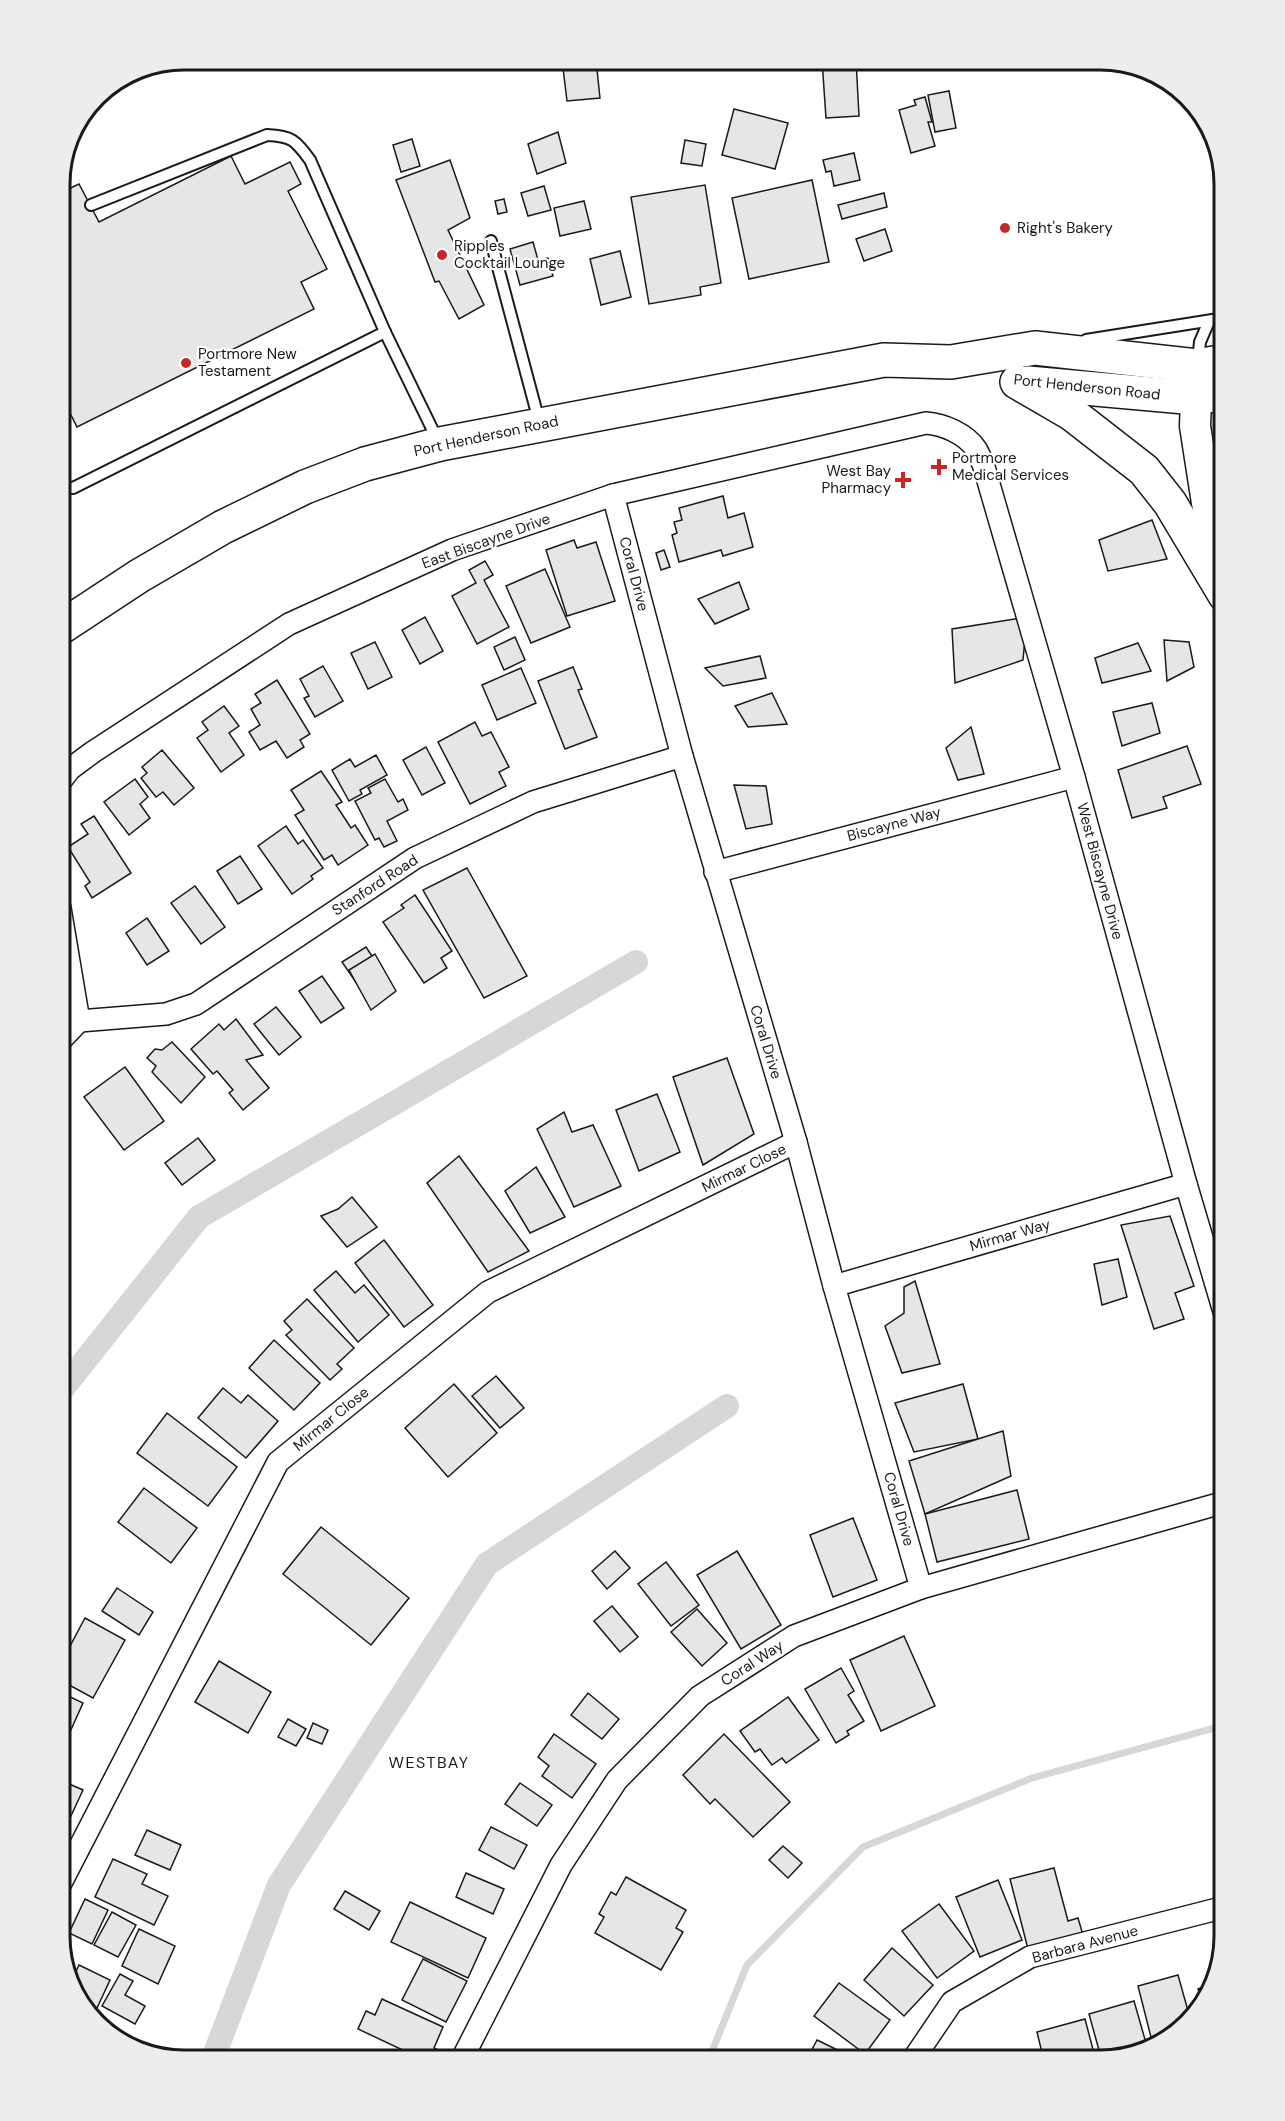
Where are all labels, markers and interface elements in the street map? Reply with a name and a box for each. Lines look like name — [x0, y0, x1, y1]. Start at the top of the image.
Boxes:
place label: Right's Bakery — [1017, 218, 1114, 238]
marker: Right's Bakery — [998, 221, 1012, 235]
place label: Ripples Cocktail Lounge — [454, 236, 565, 273]
marker: Ripples Cocktail Lounge — [435, 248, 449, 262]
place label: Portmore New Testament — [198, 344, 297, 381]
marker: Portmore New Testament — [179, 356, 193, 370]
street label: Port Henderson Road — [1013, 369, 1161, 405]
street label: Port Henderson Road — [412, 411, 560, 461]
place label: Portmore Medical Services — [952, 448, 1069, 485]
marker: Portmore Medical Services — [930, 458, 948, 476]
place label: West Bay Pharmacy — [822, 461, 892, 498]
marker: West Bay Pharmacy — [896, 473, 910, 487]
street label: East Biscayne Drive — [419, 508, 553, 574]
street label: Coral Drive — [614, 535, 654, 613]
street label: West Biscayne Drive — [1072, 800, 1128, 942]
street label: Biscayne Way — [845, 802, 944, 846]
street label: Stanford Road — [328, 850, 422, 920]
street label: Coral Drive — [745, 1003, 787, 1081]
street label: Mirmar Close — [698, 1139, 790, 1197]
street label: Mirmar Way — [967, 1214, 1053, 1256]
street label: Mirmar Close — [289, 1382, 373, 1456]
street label: Coral Drive — [879, 1470, 919, 1548]
street label: Coral Way — [717, 1635, 788, 1691]
district label: WESTBAY — [388, 1752, 470, 1773]
street label: Barbara Avenue — [1030, 1920, 1140, 1968]

